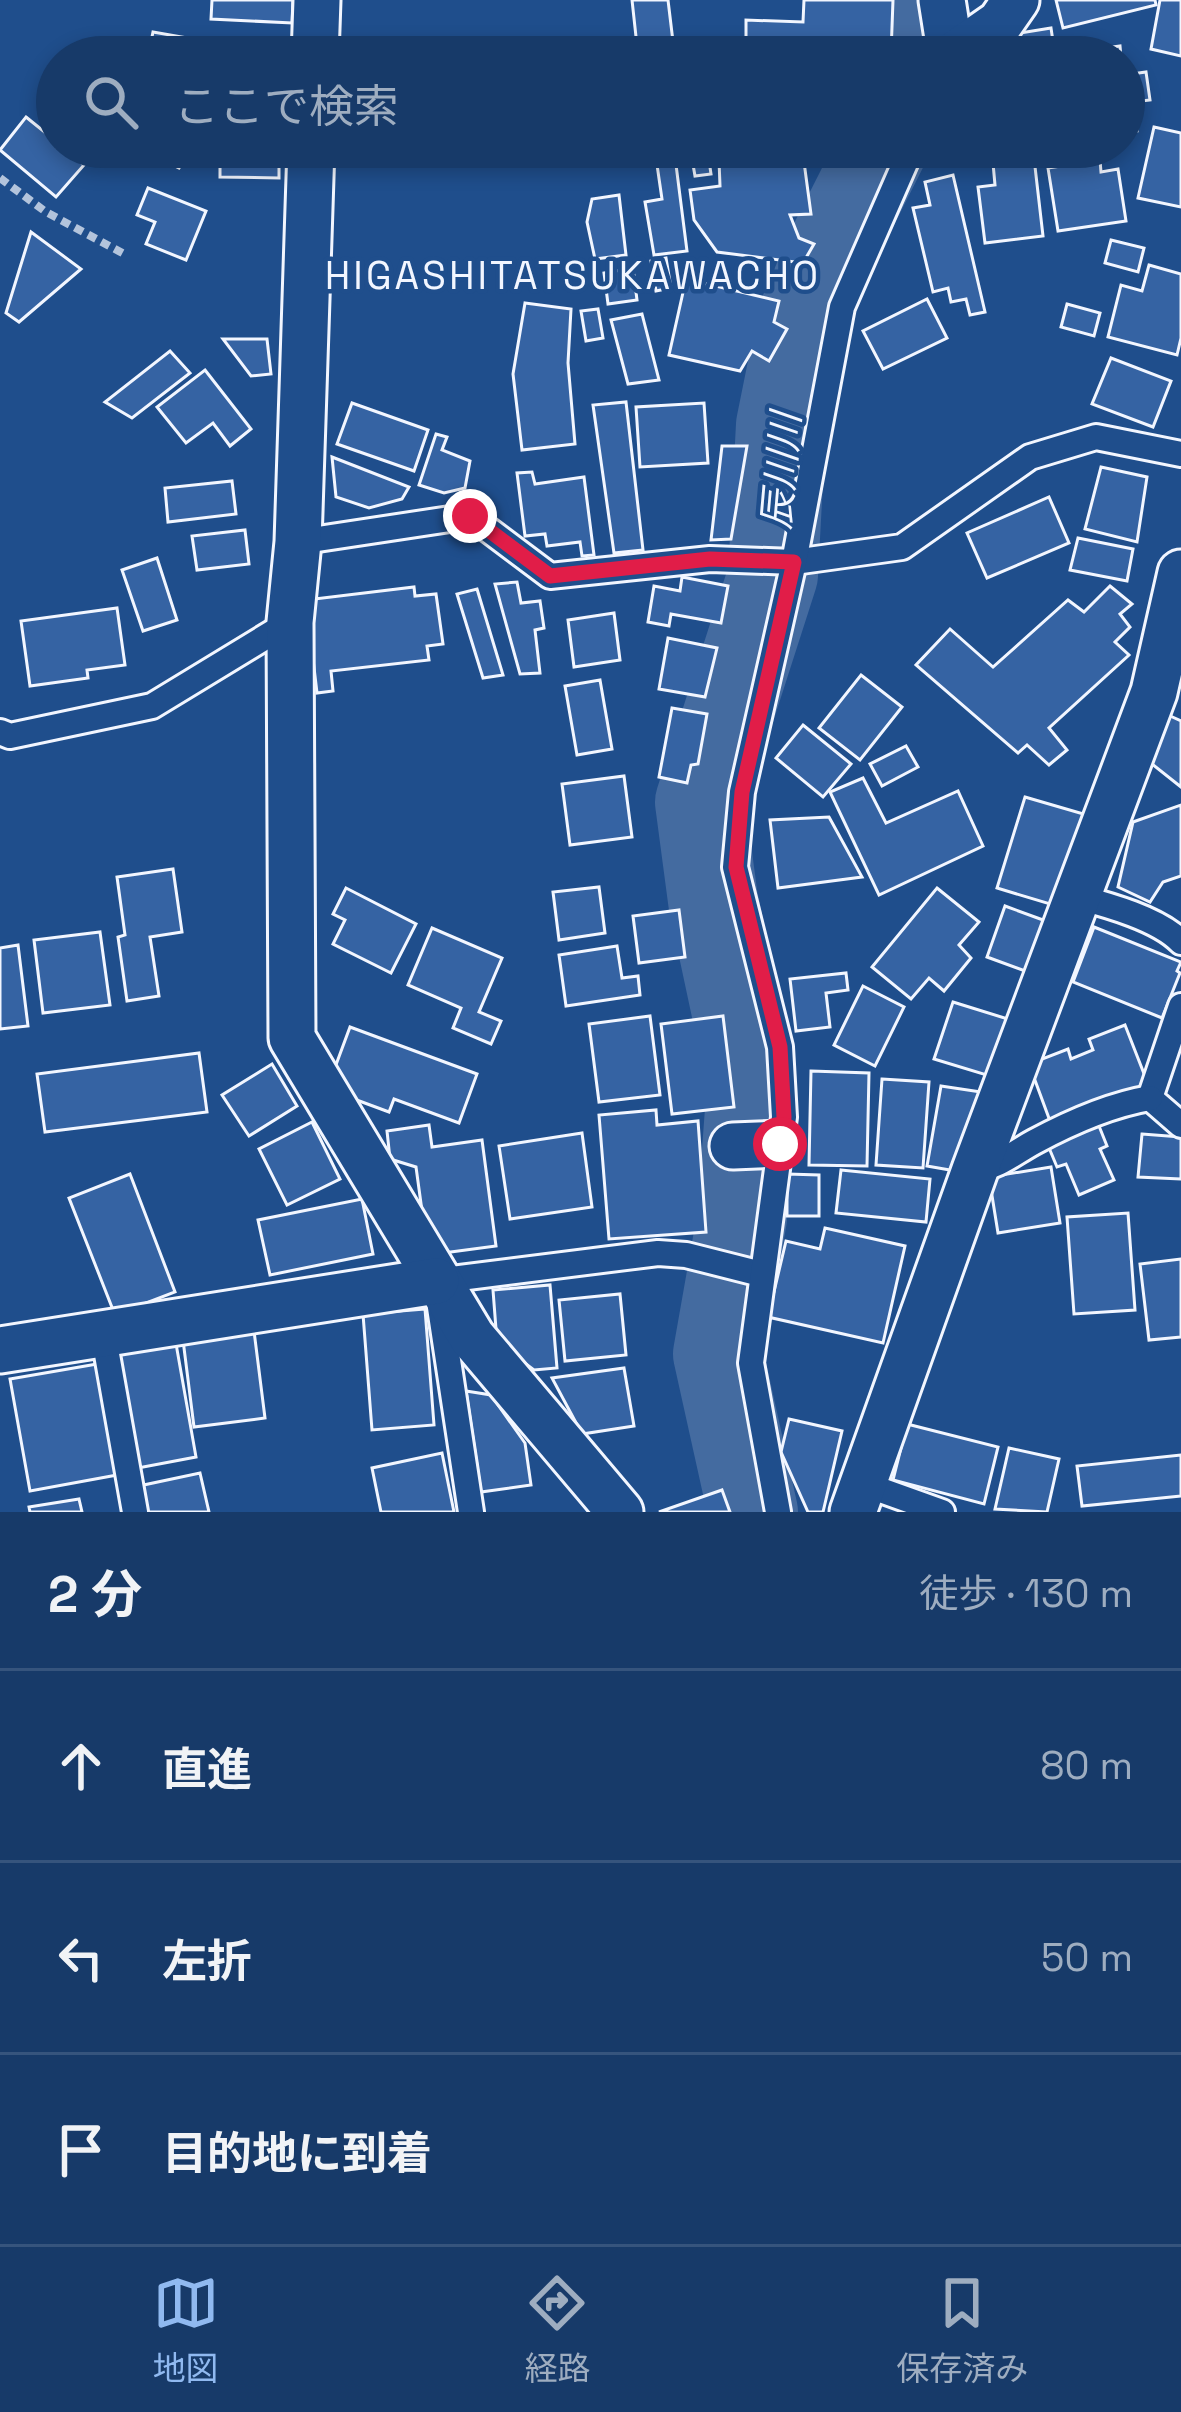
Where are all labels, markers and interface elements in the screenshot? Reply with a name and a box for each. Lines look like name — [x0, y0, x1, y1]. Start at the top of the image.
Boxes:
search box — [36, 36, 1145, 168]
icon: search — [78, 69, 144, 135]
text: ここで検索 — [174, 78, 399, 135]
district label: HIGASHITATSUKAWACHO — [325, 251, 821, 300]
water label: 辰川川 — [751, 407, 811, 531]
route end — [443, 489, 497, 543]
route start — [753, 1117, 807, 1171]
text: 2 分 — [48, 1562, 142, 1627]
text: 徒歩 · 130 m — [919, 1569, 1133, 1618]
icon: ahead — [48, 1733, 114, 1799]
text: 直進 — [162, 1741, 252, 1798]
text: 80 m — [1040, 1741, 1133, 1790]
icon: left — [48, 1925, 114, 1991]
text: 左折 — [162, 1933, 252, 1990]
text: 50 m — [1041, 1933, 1133, 1982]
icon: arrive — [48, 2117, 114, 2183]
text: 目的地に到着 — [162, 2125, 432, 2182]
tab: 地図 — [153, 2270, 219, 2390]
tab: 経路 — [524, 2270, 590, 2390]
tab: 保存済み — [896, 2270, 1028, 2390]

